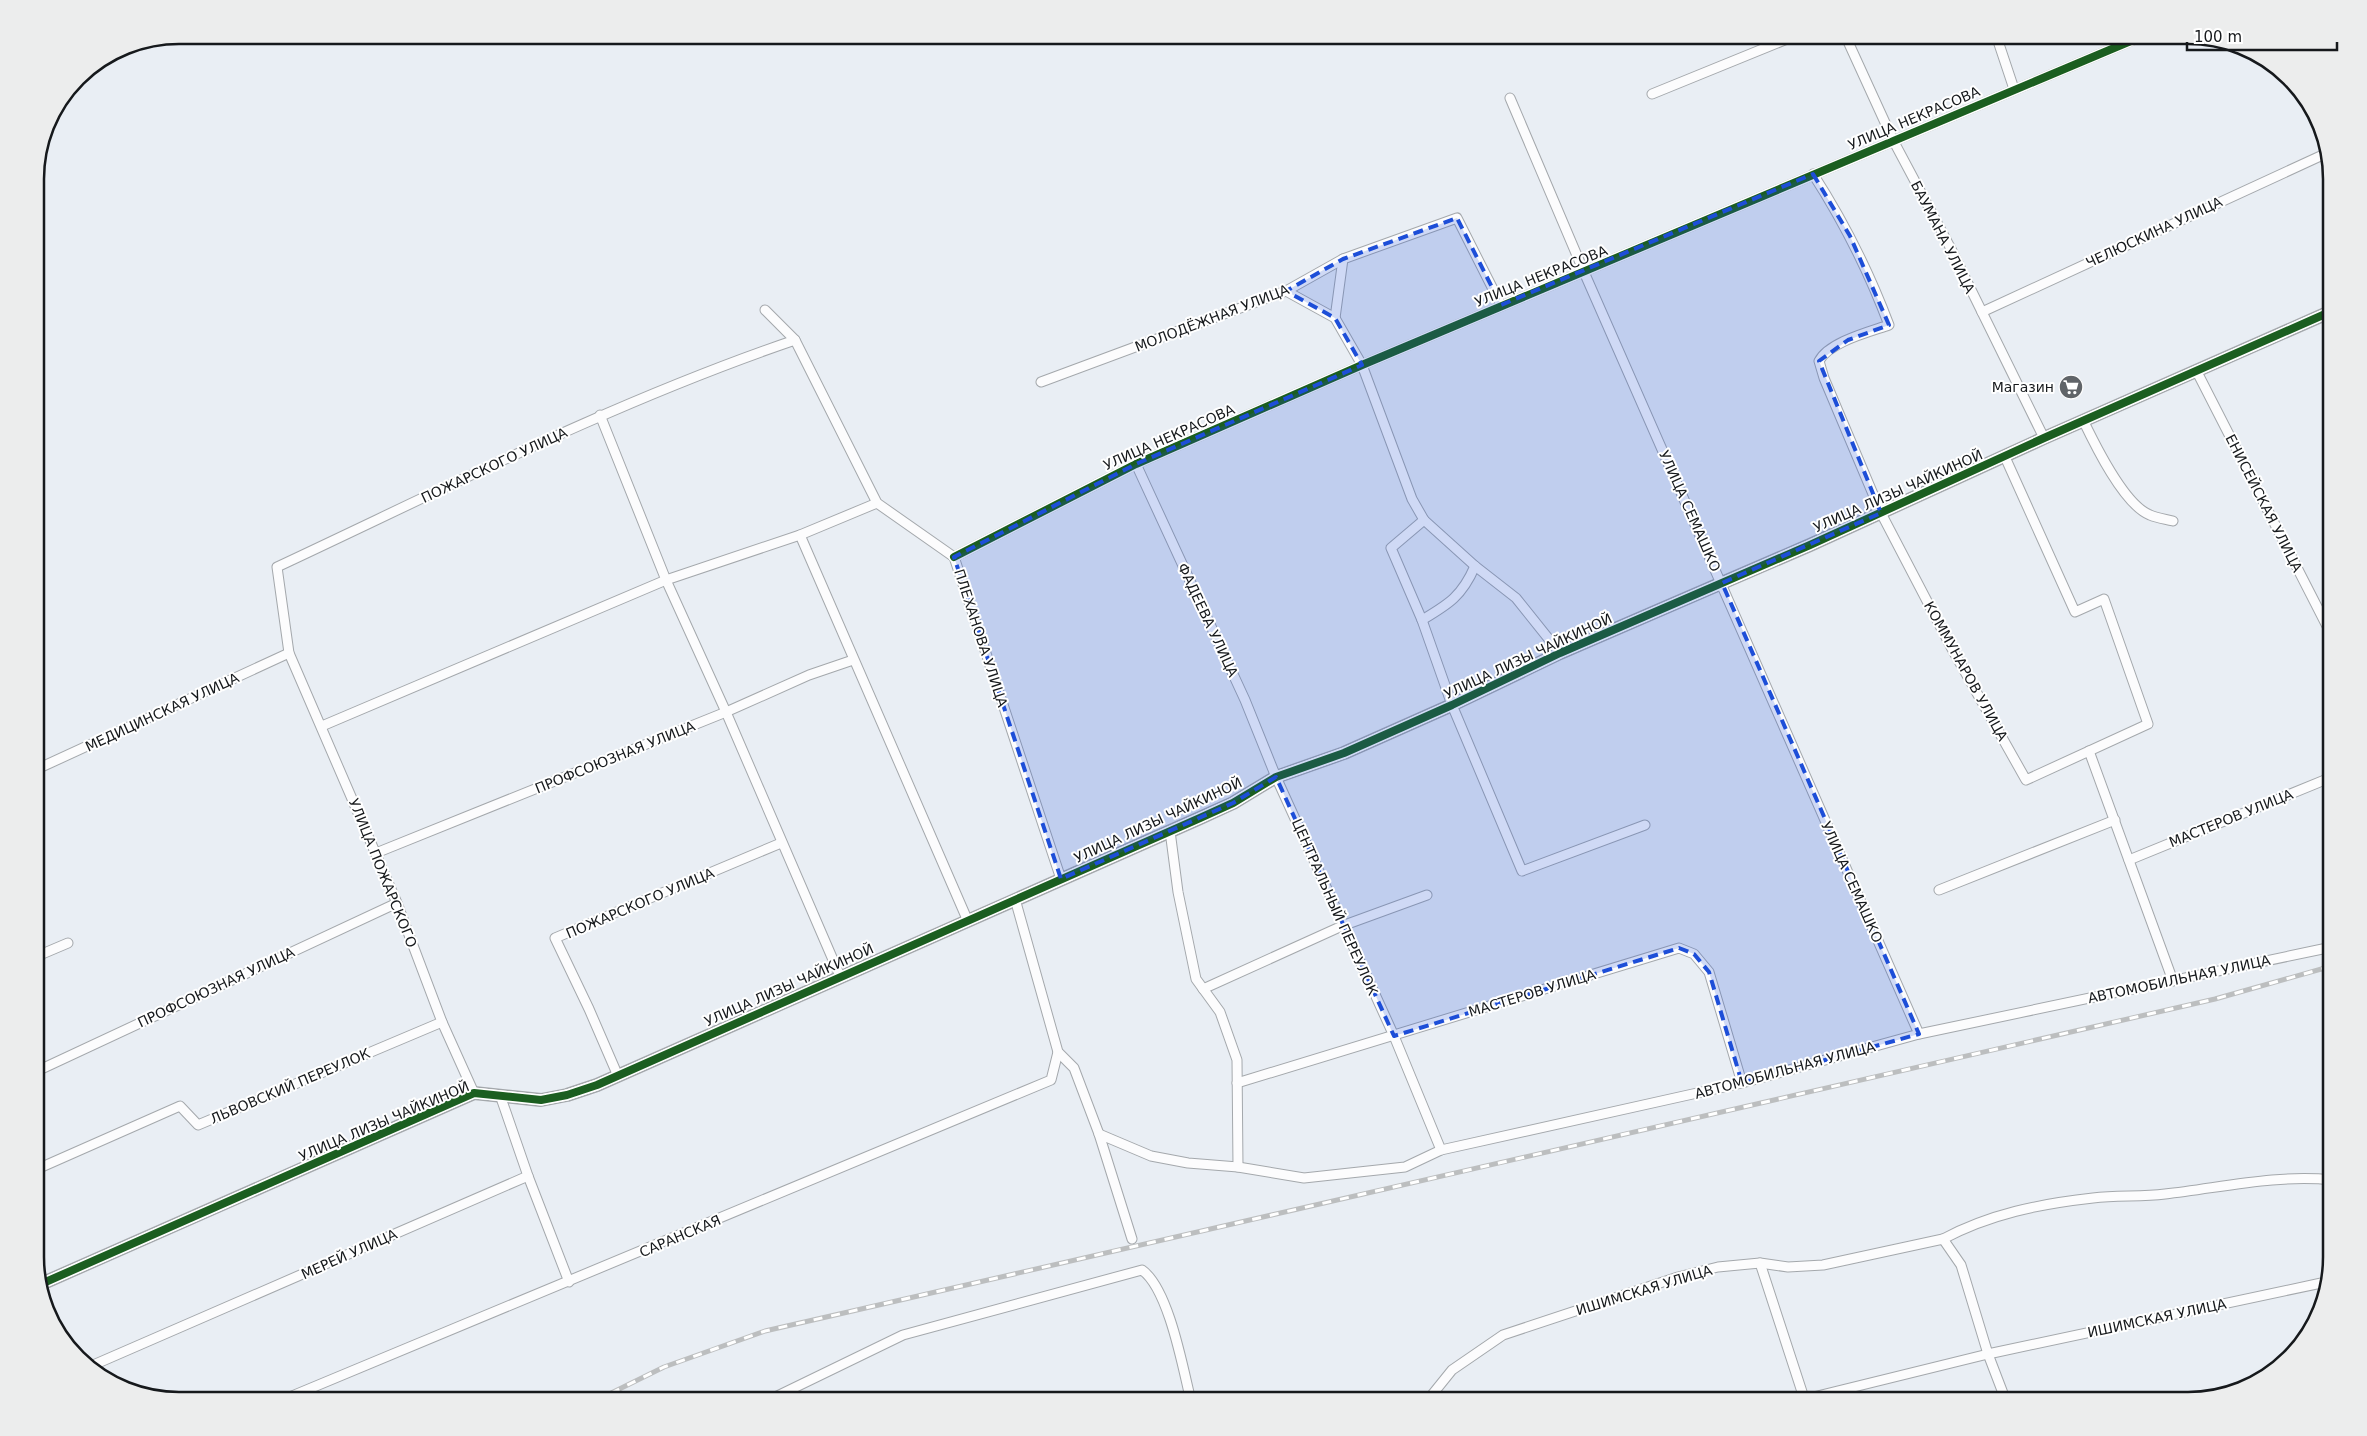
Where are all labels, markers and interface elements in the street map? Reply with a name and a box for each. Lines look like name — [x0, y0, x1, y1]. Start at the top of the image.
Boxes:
scale bar — [2187, 20, 2337, 52]
text: 100 m — [2194, 28, 2242, 46]
street label: УЛИЦА НЕКРАСОВА — [1846, 83, 1983, 153]
street label: БАУМАНА УЛИЦА — [1908, 178, 1978, 296]
street label: ЧЕЛЮСКИНА УЛИЦА — [2083, 193, 2225, 271]
street label: УЛИЦА НЕКРАСОВА — [1472, 242, 1610, 310]
street label: МОЛОДЁЖНАЯ УЛИЦА — [1132, 280, 1292, 355]
supermarket icon: Магазин — [2058, 374, 2084, 400]
place label: Магазин — [1992, 379, 2054, 395]
street label: УЛИЦА НЕКРАСОВА — [1101, 401, 1237, 473]
street label: ПОЖАРСКОГО УЛИЦА — [418, 424, 570, 506]
street label: ЕНИСЕЙСКАЯ УЛИЦА — [2222, 431, 2307, 575]
street label: УЛИЦА ЛИЗЫ ЧАЙКИНОЙ — [1811, 446, 1985, 536]
street label: УЛИЦА СЕМАШКО — [1656, 448, 1724, 574]
street label: ФАДЕЕВА УЛИЦА — [1175, 560, 1242, 680]
street label: ПЛЕХАНОВА УЛИЦА — [951, 567, 1011, 709]
street label: КОММУНАРОВ УЛИЦА — [1921, 598, 2011, 744]
street label: УЛИЦА ЛИЗЫ ЧАЙКИНОЙ — [1441, 609, 1614, 702]
street label: МЕДИЦИНСКАЯ УЛИЦА — [83, 669, 242, 755]
street label: ПРОФСОЮЗНАЯ УЛИЦА — [533, 717, 698, 796]
street label: УЛИЦА ЛИЗЫ ЧАЙКИНОЙ — [1071, 773, 1244, 866]
street label: МАСТЕРОВ УЛИЦА — [2167, 786, 2296, 850]
street label: УЛИЦА ПОЖАРСКОГО — [346, 796, 420, 950]
street label: ЦЕНТРАЛЬНЫЙ ПЕРЕУЛОК — [1289, 816, 1382, 998]
street label: УЛИЦА СЕМАШКО — [1818, 819, 1886, 945]
street label: ПОЖАРСКОГО УЛИЦА — [564, 864, 717, 942]
street label: УЛИЦА ЛИЗЫ ЧАЙКИНОЙ — [702, 940, 876, 1030]
street label: ПРОФСОЮЗНАЯ УЛИЦА — [135, 943, 297, 1030]
street label: АВТОМОБИЛЬНАЯ УЛИЦА — [2086, 952, 2272, 1006]
street label: МАСТЕРОВ УЛИЦА — [1466, 966, 1598, 1020]
street label: АВТОМОБИЛЬНАЯ УЛИЦА — [1693, 1038, 1877, 1102]
street label: ЛЬВОВСКИЙ ПЕРЕУЛОК — [207, 1044, 372, 1127]
street label: УЛИЦА ЛИЗЫ ЧАЙКИНОЙ — [296, 1077, 471, 1164]
street label: САРАНСКАЯ — [637, 1212, 723, 1260]
street label: МЕРЕЙ УЛИЦА — [298, 1225, 400, 1282]
street label: ИШИМСКАЯ УЛИЦА — [1574, 1262, 1714, 1318]
street label: ИШИМСКАЯ УЛИЦА — [2086, 1295, 2228, 1341]

